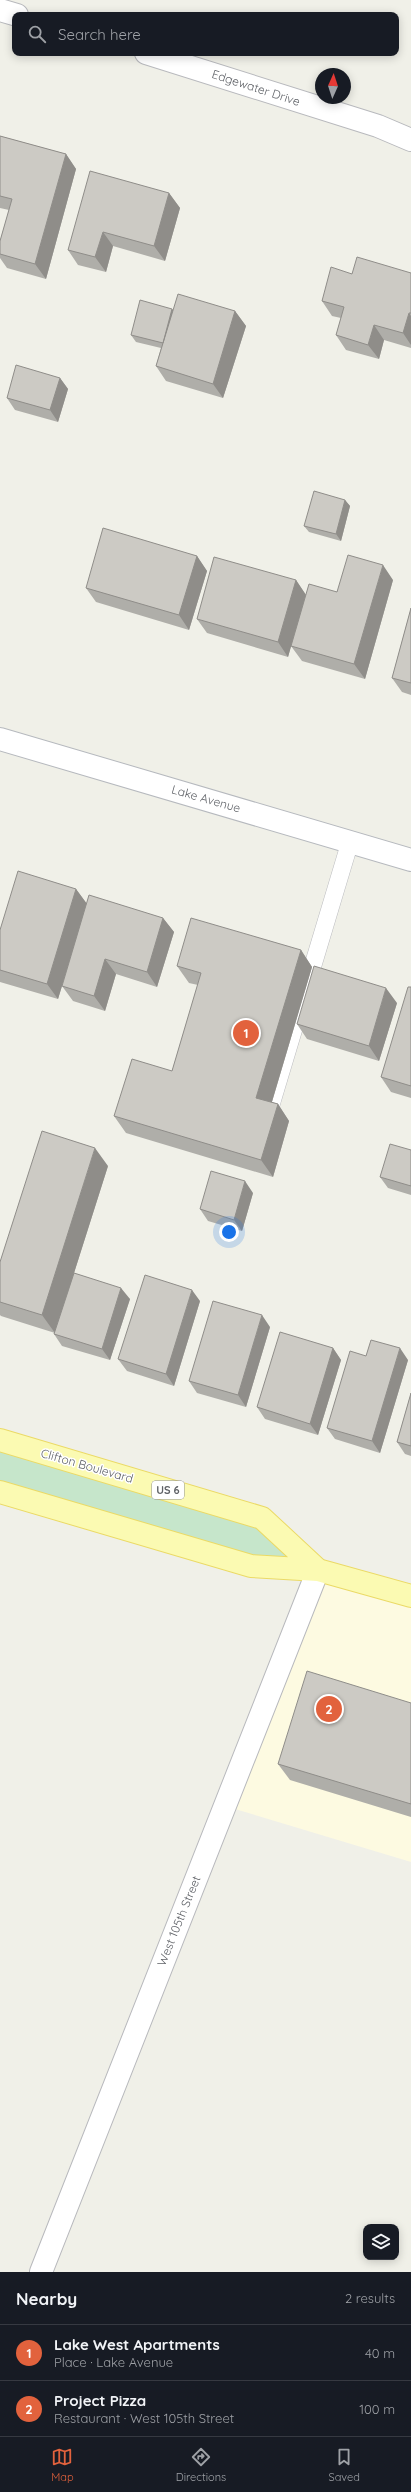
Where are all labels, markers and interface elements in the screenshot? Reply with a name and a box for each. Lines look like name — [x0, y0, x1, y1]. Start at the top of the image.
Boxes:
search box — [12, 12, 399, 56]
icon: search — [26, 23, 48, 45]
text: Search here — [58, 25, 141, 44]
street label: Edgewater Drive — [210, 66, 302, 109]
north arrow — [315, 68, 351, 104]
street label: Lake Avenue — [170, 782, 242, 816]
pin: 1 — [233, 1018, 259, 1048]
your location — [219, 1222, 239, 1242]
street label: Clifton Boulevard — [39, 1445, 135, 1486]
road number: US 6 — [152, 1481, 184, 1499]
pin: 2 — [316, 1694, 342, 1724]
street label: West 105th Street — [154, 1873, 204, 1968]
map controls — [363, 2224, 399, 2260]
button: layers — [363, 2224, 399, 2260]
text: Nearby — [16, 2288, 77, 2309]
text: 2 results — [345, 2290, 395, 2306]
text: Lake West Apartments — [54, 2335, 220, 2354]
text: 1 — [26, 2345, 32, 2361]
text: 40 m — [365, 2345, 395, 2361]
text: Place · Lake Avenue — [54, 2354, 173, 2370]
text: Project Pizza — [54, 2391, 146, 2410]
text: 2 — [25, 2401, 33, 2417]
text: 100 m — [359, 2401, 395, 2417]
text: Restaurant · West 105th Street — [54, 2410, 234, 2426]
tab: Map — [51, 2446, 74, 2484]
tab: Directions — [176, 2446, 226, 2484]
tab: Saved — [328, 2446, 360, 2484]

